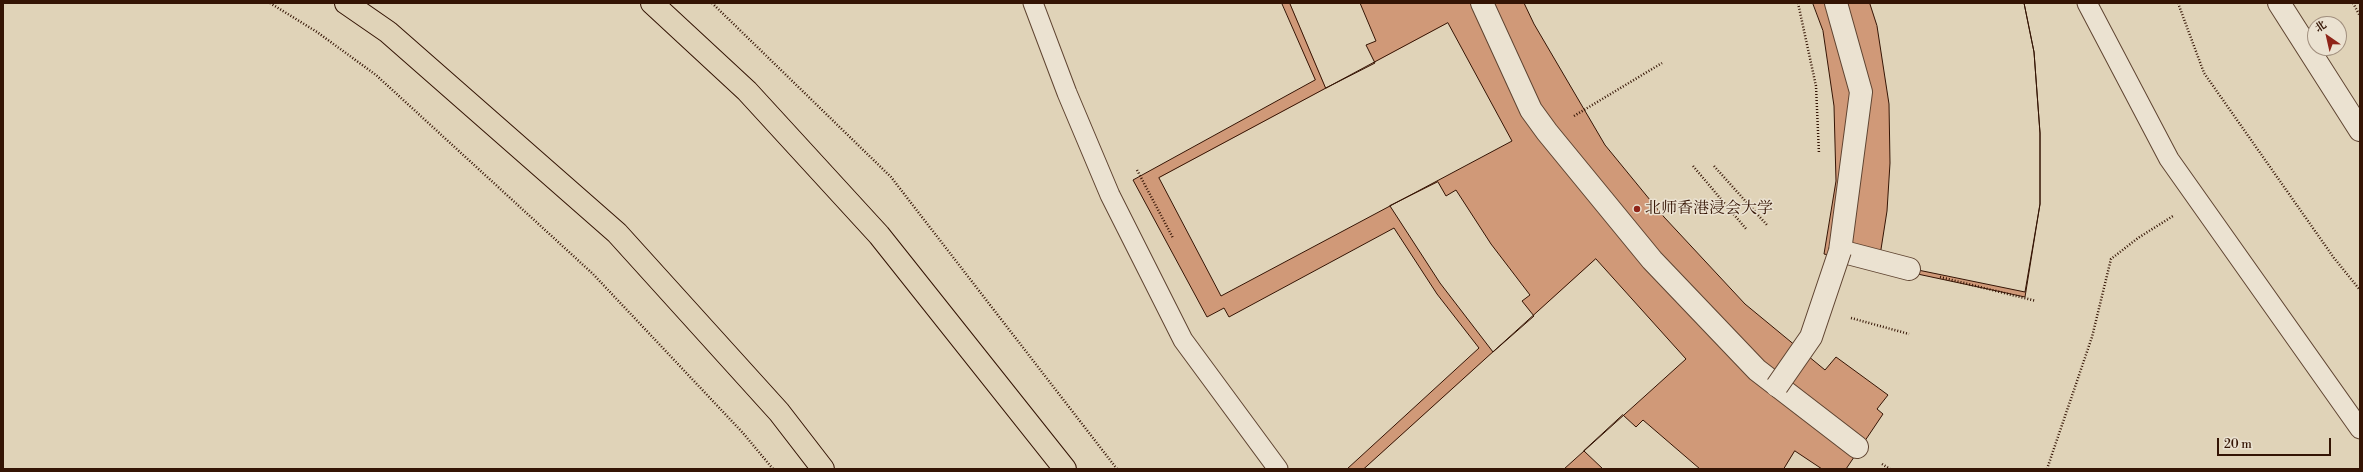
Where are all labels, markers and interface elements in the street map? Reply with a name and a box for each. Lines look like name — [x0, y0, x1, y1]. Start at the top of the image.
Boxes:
north arrow — [2307, 16, 2347, 56]
text: 北 — [2312, 18, 2329, 36]
place label: 北师香港浸会大学 — [1645, 199, 1773, 219]
marker: 北师香港浸会大学 — [1632, 204, 1642, 214]
scale bar — [2219, 430, 2333, 456]
text: 20 m — [2224, 437, 2252, 452]

